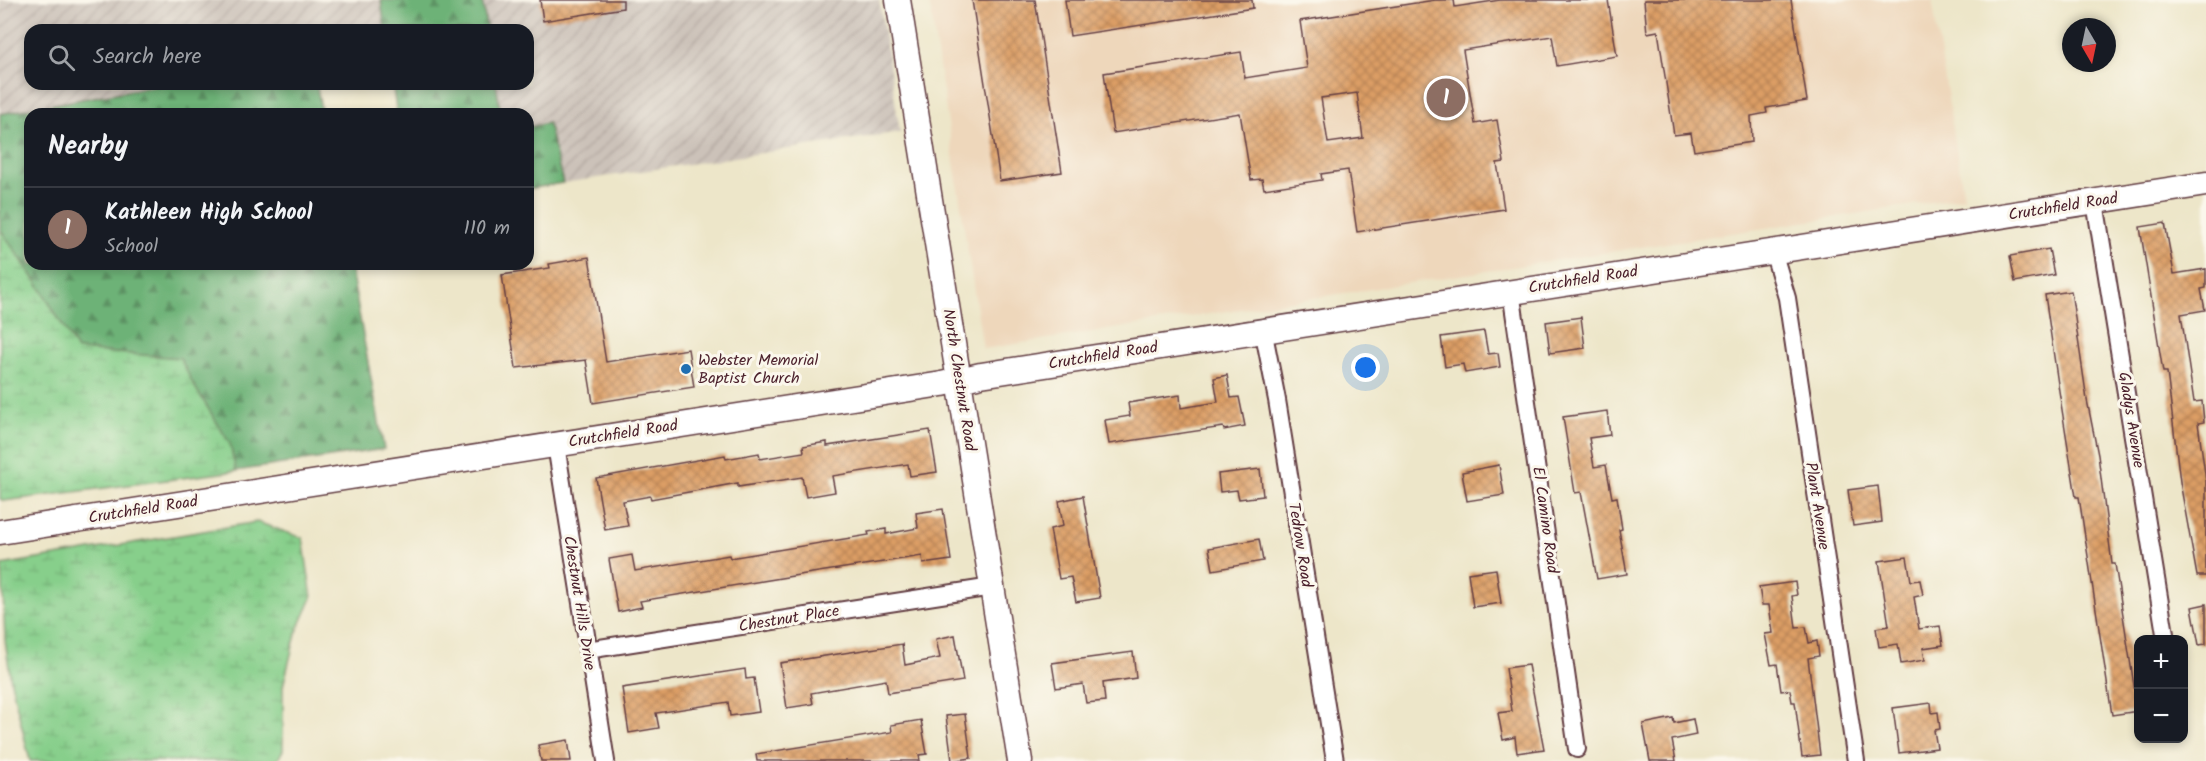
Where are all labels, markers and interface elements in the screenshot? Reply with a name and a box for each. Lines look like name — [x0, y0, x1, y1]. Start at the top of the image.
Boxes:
north arrow — [2062, 18, 2116, 72]
search box — [24, 24, 534, 90]
text: Search here — [93, 40, 201, 75]
icon: search — [45, 41, 78, 74]
pin: 1 — [1426, 76, 1466, 120]
text: Nearby — [48, 126, 128, 168]
street label: Crutchfield Road — [2006, 186, 2121, 228]
text: Kathleen High School — [105, 196, 312, 231]
text: 1 — [64, 213, 71, 245]
text: 110 m — [464, 213, 510, 245]
text: School — [105, 231, 158, 263]
street label: Crutchfield Road — [1526, 259, 1641, 301]
street label: North Chestnut Road — [935, 307, 983, 454]
street label: Crutchfield Road — [1046, 335, 1161, 377]
place label: Webster Memorial Baptist Church — [698, 348, 818, 391]
your location — [1351, 353, 1380, 382]
marker: Webster Memorial Baptist Church — [679, 362, 693, 376]
street label: Gladys Avenue — [2111, 370, 2151, 470]
street label: Crutchfield Road — [566, 413, 681, 455]
street label: Plant Avenue — [1798, 460, 1836, 552]
street label: El Camino Road — [1525, 465, 1565, 576]
street label: Crutchfield Road — [86, 489, 201, 531]
street label: Tedrow Road — [1281, 501, 1319, 590]
street label: Chestnut Hills Drive — [556, 534, 602, 672]
street label: Chestnut Place — [737, 599, 841, 639]
map controls — [2134, 635, 2188, 743]
button: + — [2134, 635, 2188, 689]
button: − — [2134, 689, 2188, 743]

